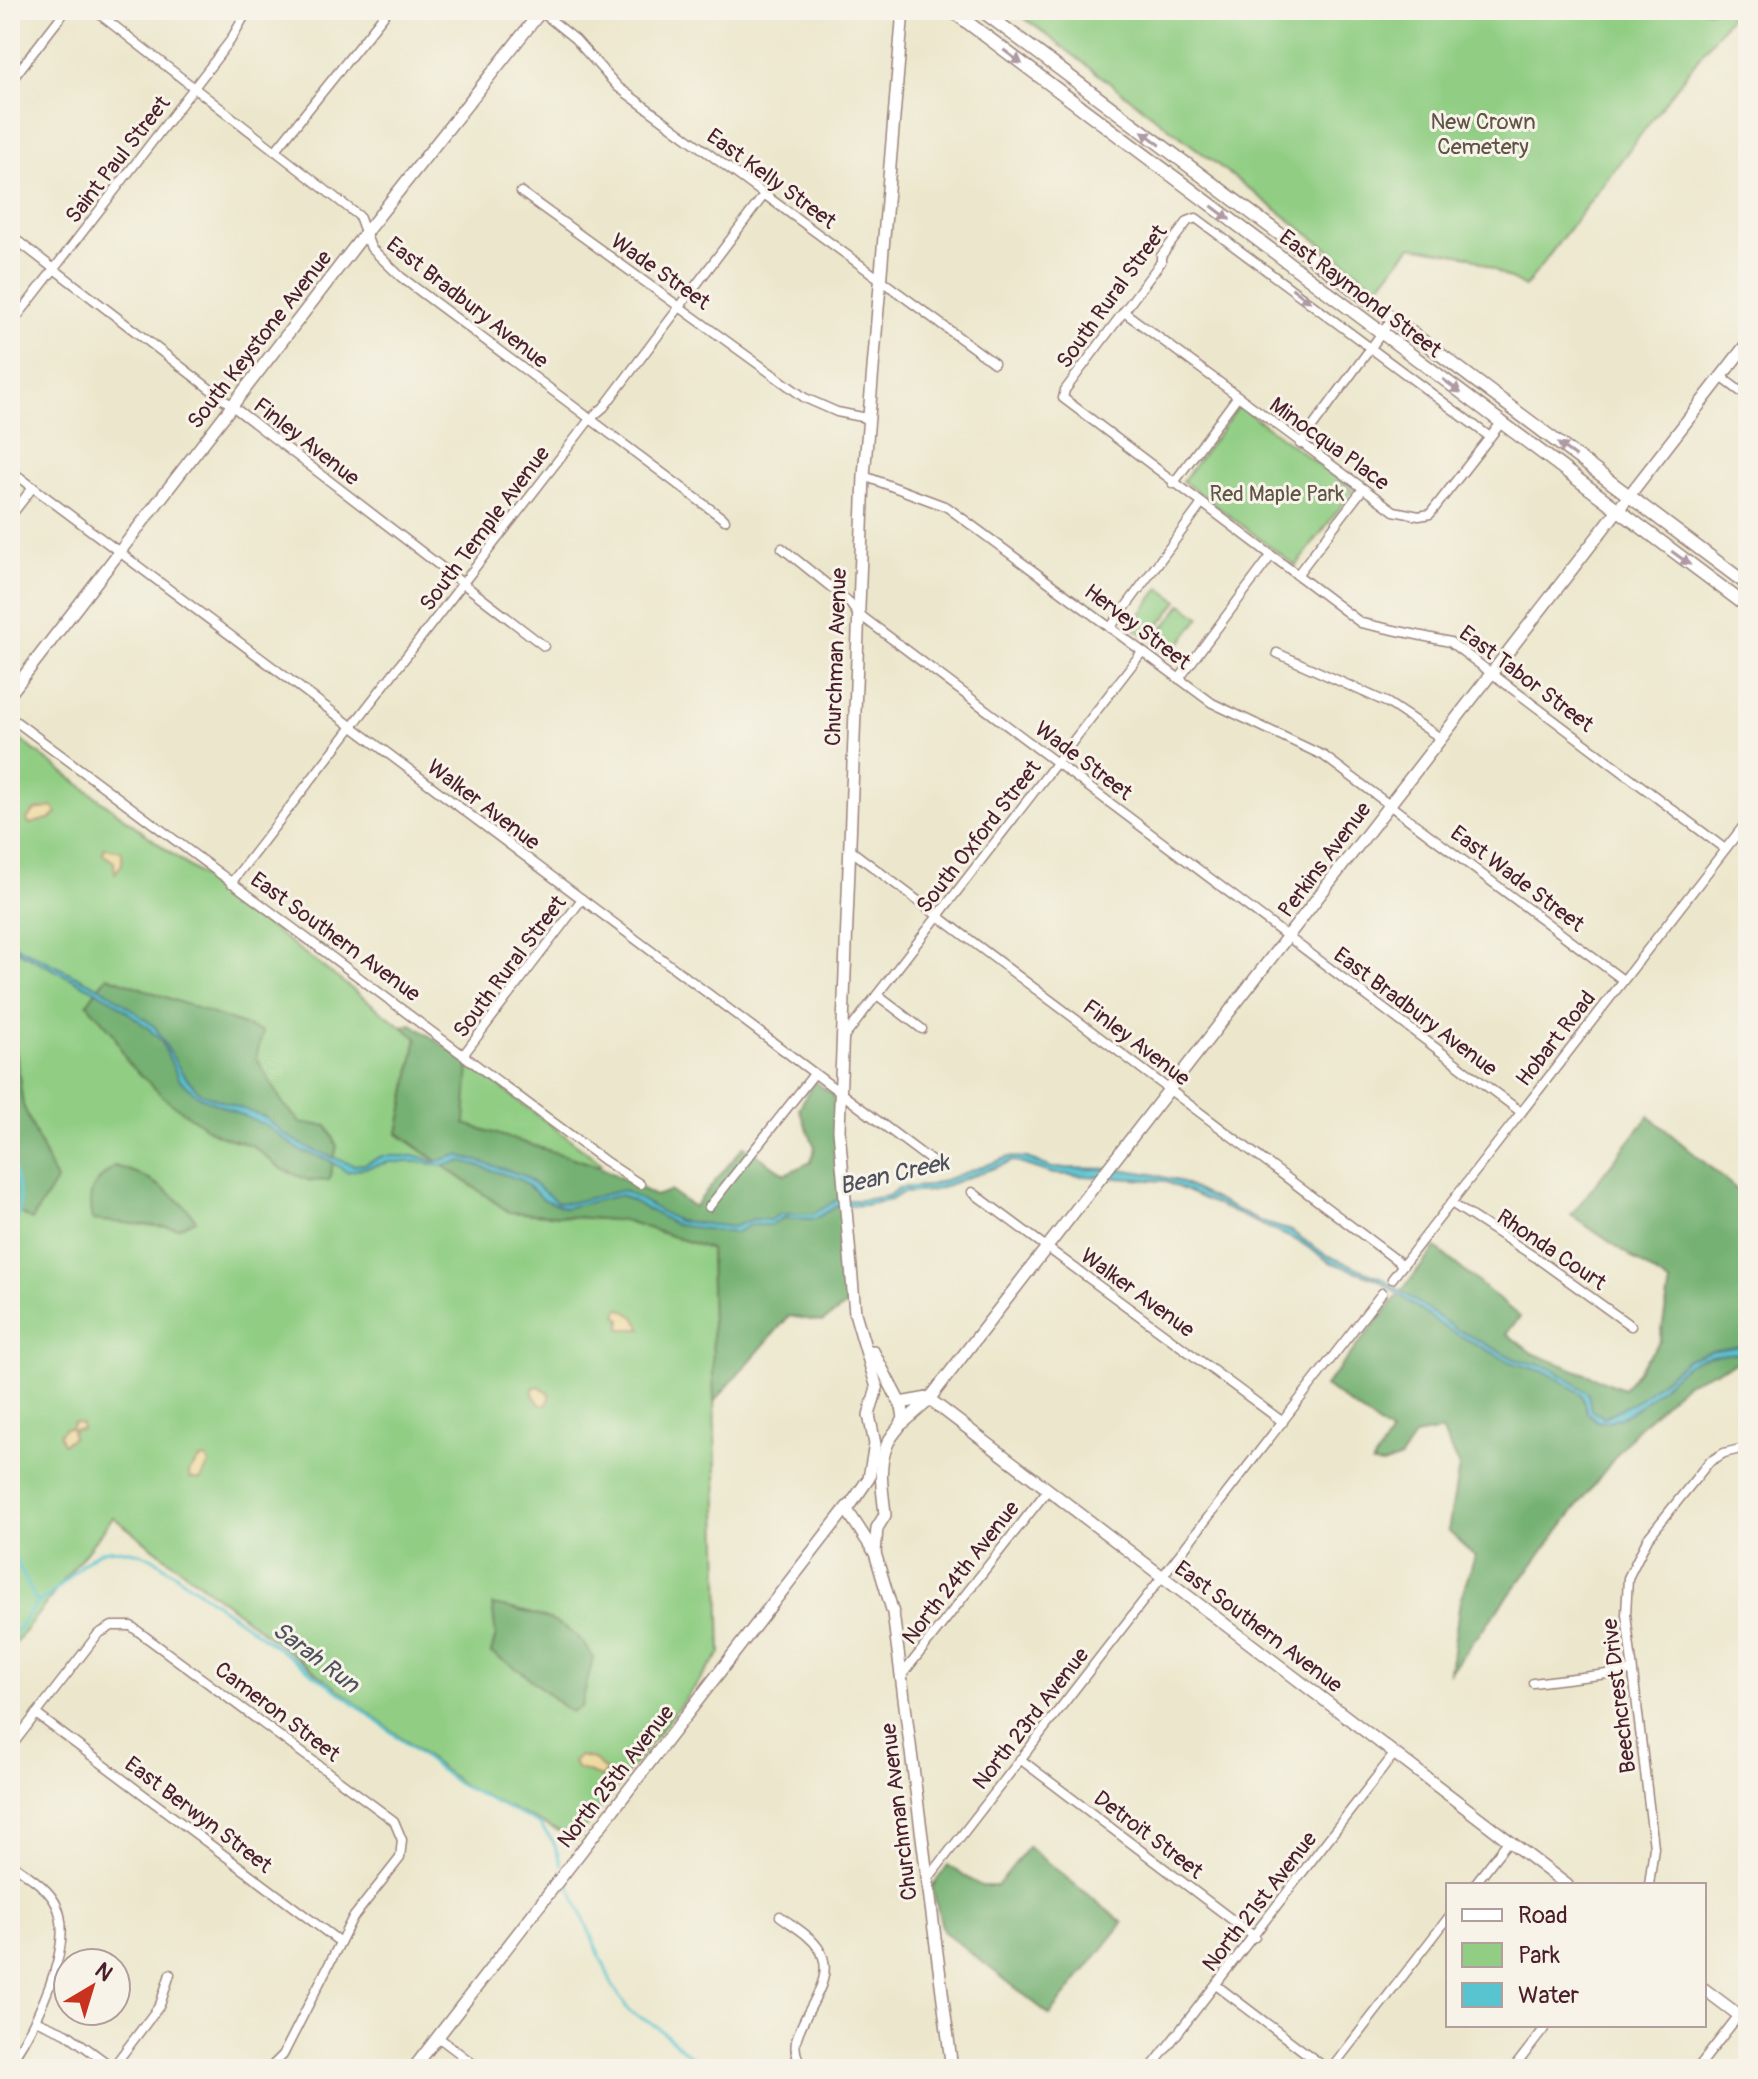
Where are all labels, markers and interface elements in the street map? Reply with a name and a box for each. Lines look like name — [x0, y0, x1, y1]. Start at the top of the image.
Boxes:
one-way arrow — [1003, 48, 1023, 64]
street label: Saint Paul Street — [59, 90, 176, 229]
park label: New Crown Cemetery — [1430, 108, 1536, 161]
street label: East Kelly Street — [701, 122, 842, 235]
one-way arrow — [1141, 130, 1161, 146]
one-way arrow — [1211, 204, 1231, 220]
street label: South Rural Street — [1050, 219, 1174, 374]
street label: East Raymond Street — [1274, 224, 1447, 364]
street label: Wade Street — [605, 227, 716, 316]
street label: East Bradbury Avenue — [381, 231, 554, 375]
street label: South Keystone Avenue — [181, 245, 338, 435]
one-way arrow — [1291, 287, 1311, 303]
one-way arrow — [1441, 377, 1462, 393]
street label: Minocqua Place — [1264, 391, 1395, 497]
street label: Finley Avenue — [248, 392, 365, 492]
street label: South Temple Avenue — [414, 440, 556, 617]
one-way arrow — [1557, 443, 1577, 459]
park label: Red Maple Park — [1210, 480, 1344, 508]
one-way arrow — [1671, 549, 1691, 565]
street label: Churchman Avenue — [819, 567, 853, 747]
street label: Hervey Street — [1079, 578, 1196, 676]
street label: East Tabor Street — [1454, 619, 1599, 739]
street label: Wade Street — [1029, 715, 1138, 807]
street label: Walker Avenue — [421, 753, 546, 857]
street label: South Oxford Street — [910, 754, 1047, 919]
street label: Perkins Avenue — [1272, 796, 1378, 923]
street label: East Wade Street — [1445, 819, 1590, 938]
street label: East Southern Avenue — [245, 866, 426, 1008]
street label: South Rural Street — [447, 890, 573, 1043]
street label: East Bradbury Avenue — [1328, 941, 1503, 1083]
street label: Hobart Road — [1510, 985, 1602, 1092]
street label: Finley Avenue — [1077, 993, 1196, 1092]
water label: Bean Creek — [837, 1147, 953, 1201]
street label: Rhonda Court — [1491, 1203, 1612, 1297]
street label: Walker Avenue — [1075, 1242, 1200, 1344]
street label: North 24th Avenue — [896, 1495, 1026, 1650]
street label: East Southern Avenue — [1169, 1554, 1348, 1699]
water label: Sarah Run — [267, 1615, 366, 1700]
street label: Beechcrest Drive — [1596, 1617, 1642, 1775]
street label: North 23rd Avenue — [966, 1642, 1095, 1795]
street label: Cameron Street — [209, 1655, 346, 1768]
street label: North 25th Avenue — [551, 1699, 681, 1854]
street label: Churchman Avenue — [874, 1722, 924, 1902]
street label: East Berwyn Street — [119, 1750, 278, 1879]
street label: Detroit Street — [1088, 1785, 1209, 1885]
street label: North 21st Avenue — [1196, 1826, 1323, 1977]
legend — [1446, 1883, 1706, 2027]
text: Road — [1518, 1901, 1568, 1930]
text: Park — [1518, 1941, 1560, 1970]
north arrow — [52, 1947, 132, 2027]
text: N — [89, 1956, 118, 1988]
text: Water — [1518, 1981, 1579, 2010]

